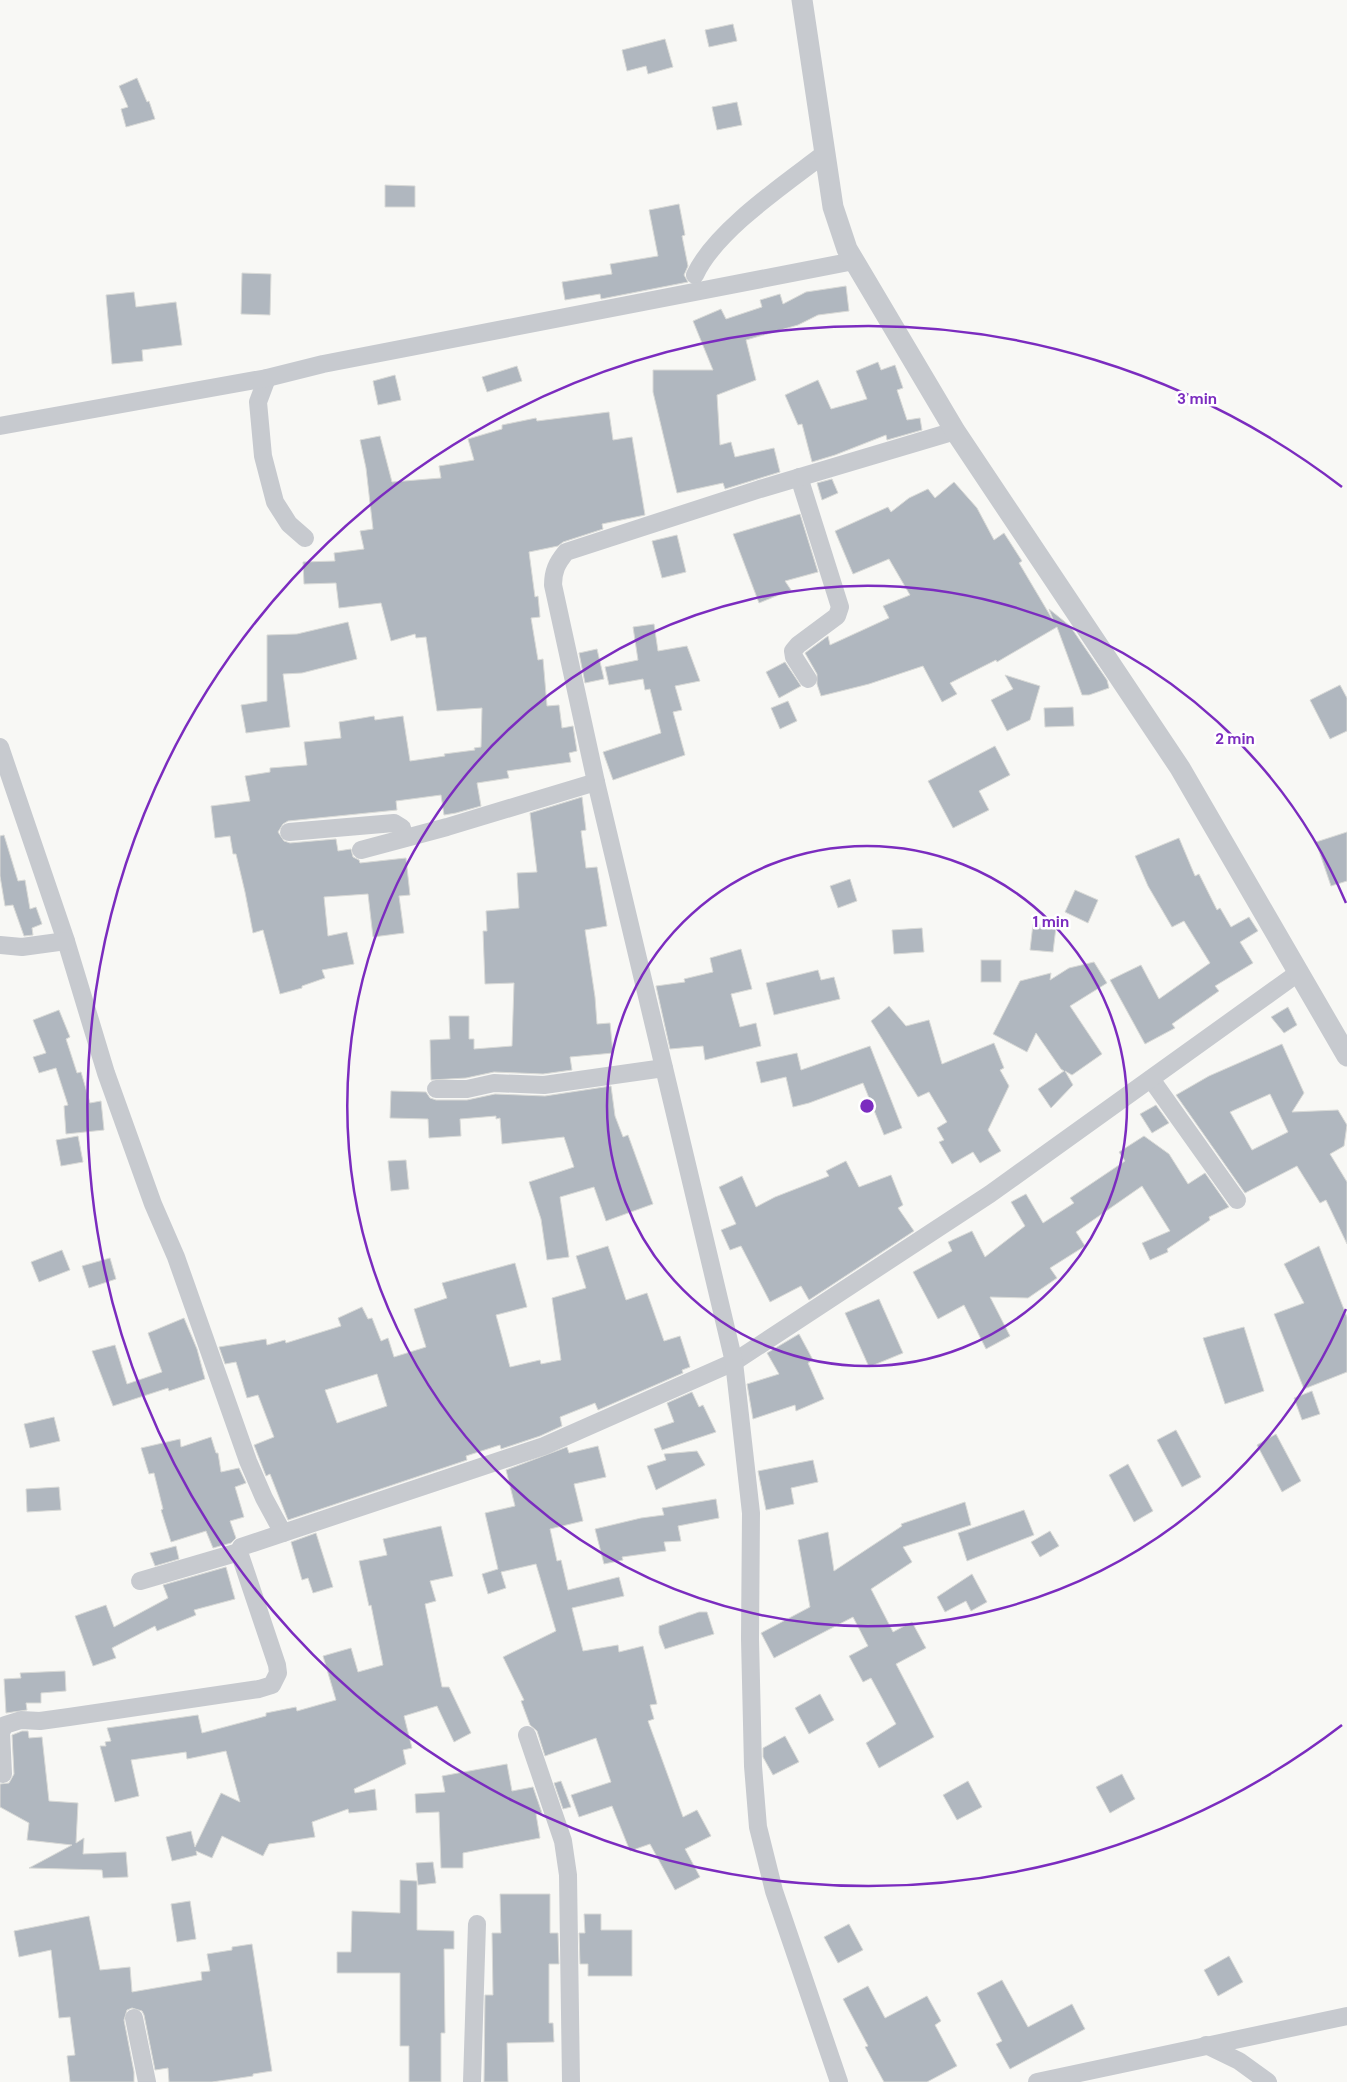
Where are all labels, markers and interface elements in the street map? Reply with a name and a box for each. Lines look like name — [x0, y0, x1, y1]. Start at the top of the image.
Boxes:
text: 3 min — [1177, 389, 1217, 409]
text: 2 min — [1215, 729, 1255, 749]
text: 1 min — [1033, 912, 1069, 932]
centre of rings — [858, 1097, 876, 1115]

